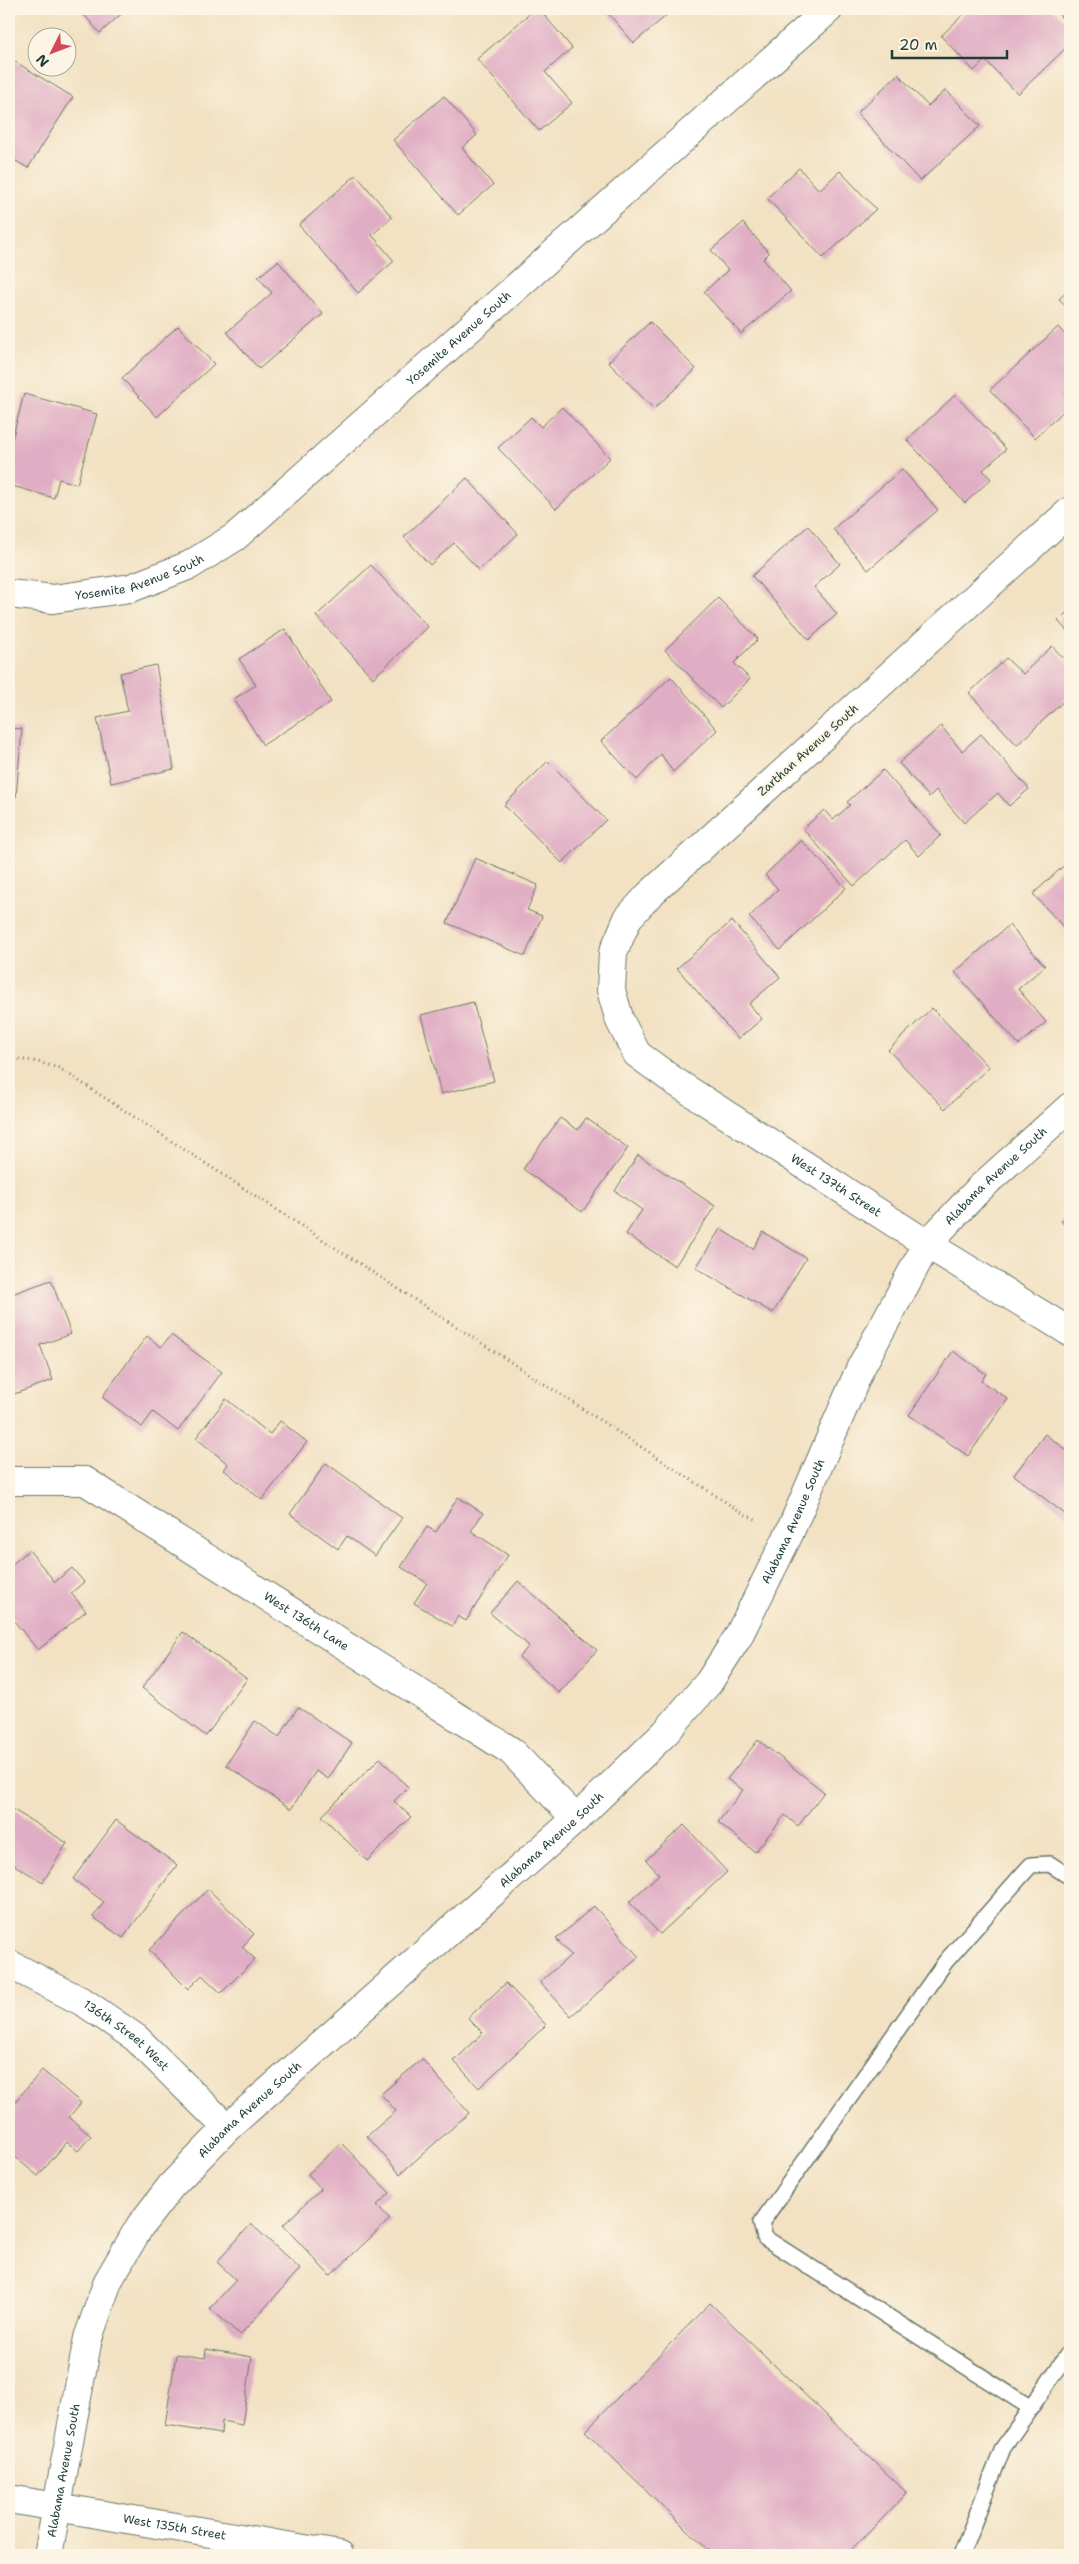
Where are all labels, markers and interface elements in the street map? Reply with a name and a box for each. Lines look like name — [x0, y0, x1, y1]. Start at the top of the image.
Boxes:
north arrow — [28, 28, 78, 78]
scale bar — [892, 28, 1006, 60]
text: 20 m — [899, 35, 938, 55]
text: N — [32, 51, 53, 71]
street label: Yosemite Avenue South — [403, 287, 515, 389]
street label: Yosemite Avenue South — [74, 550, 207, 604]
street label: Zarthan Avenue South — [754, 700, 862, 800]
street label: Alabama Avenue South — [941, 1123, 1051, 1228]
street label: West 137th Street — [788, 1150, 884, 1220]
street label: Alabama Avenue South — [758, 1456, 828, 1586]
street label: West 136th Lane — [261, 1588, 352, 1654]
street label: Alabama Avenue South — [496, 1788, 607, 1891]
street label: 136th Street West — [80, 1996, 173, 2074]
street label: Alabama Avenue South — [194, 2058, 305, 2161]
street label: Alabama Avenue South — [43, 2402, 84, 2539]
street label: West 135th Street — [122, 2510, 228, 2544]

